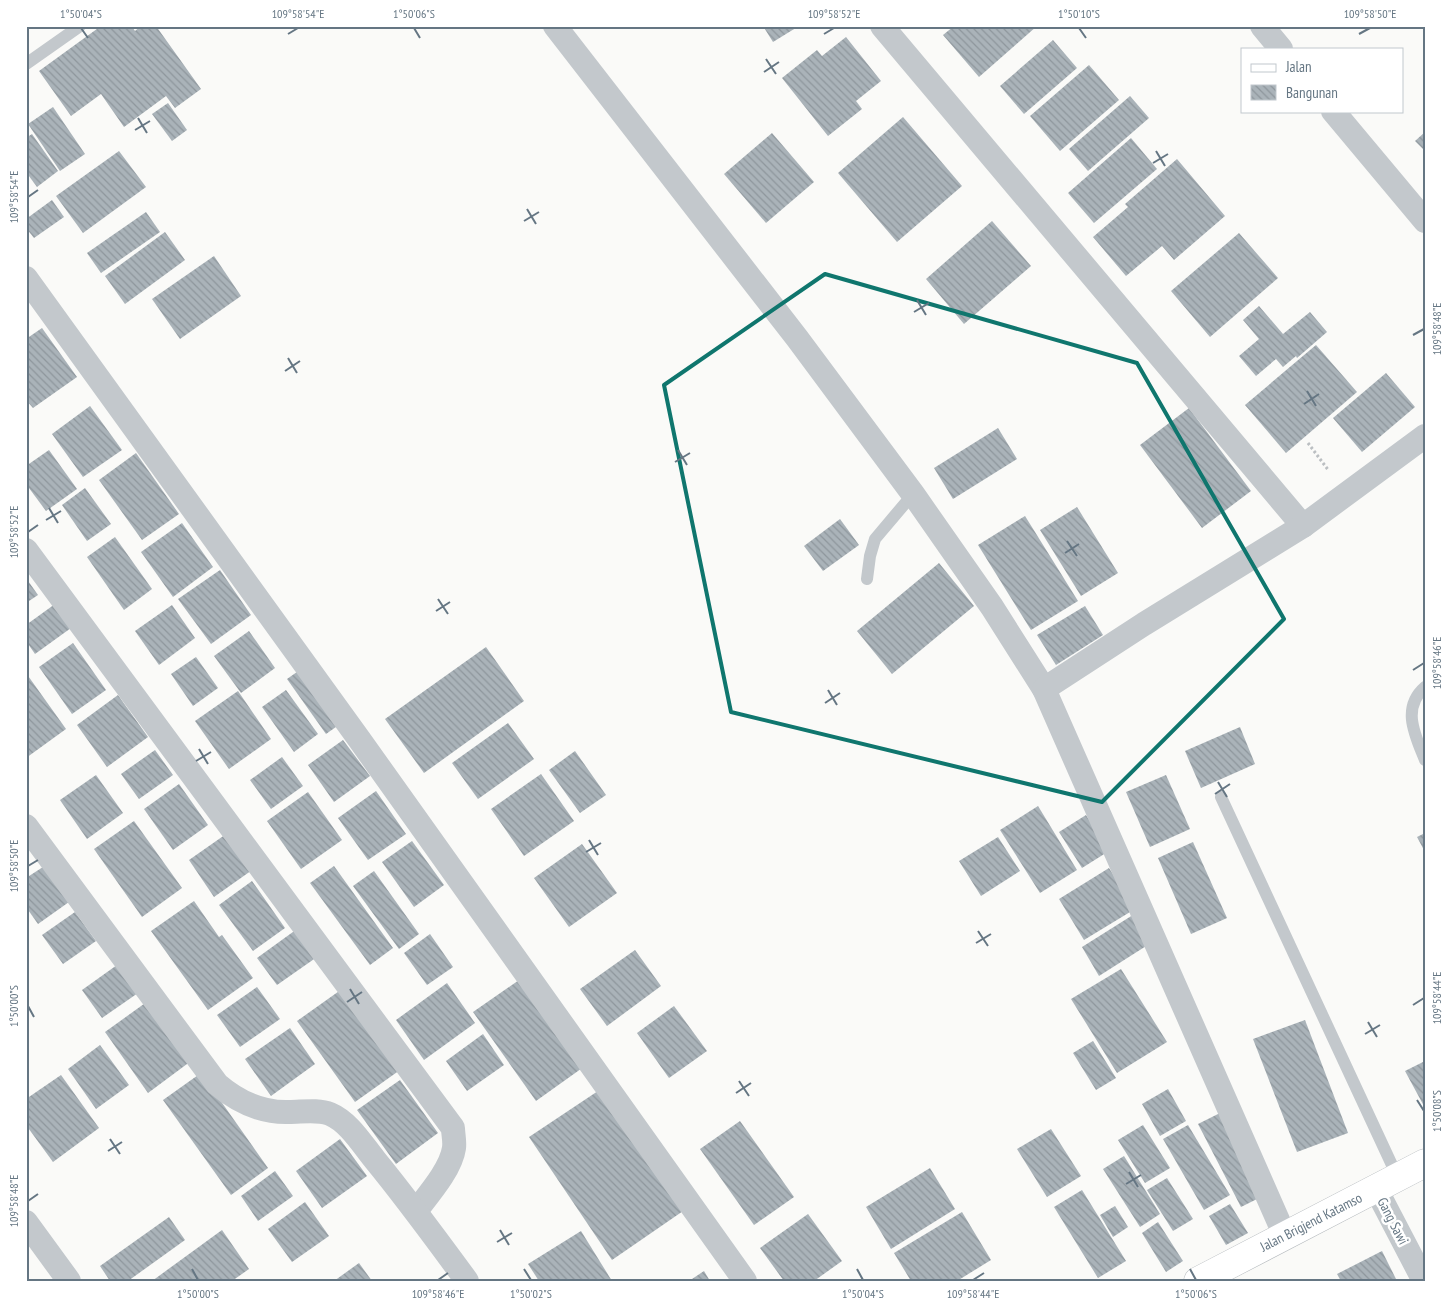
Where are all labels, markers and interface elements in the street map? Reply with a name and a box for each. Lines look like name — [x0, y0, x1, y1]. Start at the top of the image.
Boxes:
text: 1°50'04"S — [60, 6, 102, 21]
text: 109°58'54"E — [272, 6, 324, 21]
text: 1°50'06"S — [393, 6, 435, 21]
text: 109°58'52"E — [808, 6, 860, 21]
text: 1°50'10"S — [1058, 6, 1100, 21]
text: 109°58'50"E — [1344, 6, 1396, 21]
legend — [1241, 48, 1404, 112]
text: Jalan — [1285, 57, 1312, 76]
text: Bangunan — [1286, 83, 1338, 102]
text: 109°58'54"E — [6, 171, 21, 223]
text: 109°58'48"E — [1429, 303, 1444, 355]
text: 109°58'52"E — [6, 506, 21, 558]
text: 109°58'46"E — [1429, 637, 1444, 689]
text: 109°58'50"E — [6, 840, 21, 892]
text: 109°58'44"E — [1429, 972, 1444, 1024]
text: 1°50'00"S — [6, 985, 21, 1027]
text: 1°50'08"S — [1429, 1090, 1444, 1132]
text: 109°58'48"E — [6, 1175, 21, 1227]
street label: Jalan Brigjend Katamso — [1256, 1189, 1365, 1256]
street label: Gang Sawi — [1374, 1194, 1412, 1248]
text: 1°50'00"S — [177, 1286, 219, 1301]
text: 109°58'46"E — [412, 1286, 464, 1301]
text: 1°50'02"S — [510, 1286, 552, 1301]
text: 1°50'04"S — [842, 1286, 884, 1301]
text: 109°58'44"E — [947, 1286, 999, 1301]
text: 1°50'06"S — [1175, 1286, 1217, 1301]

